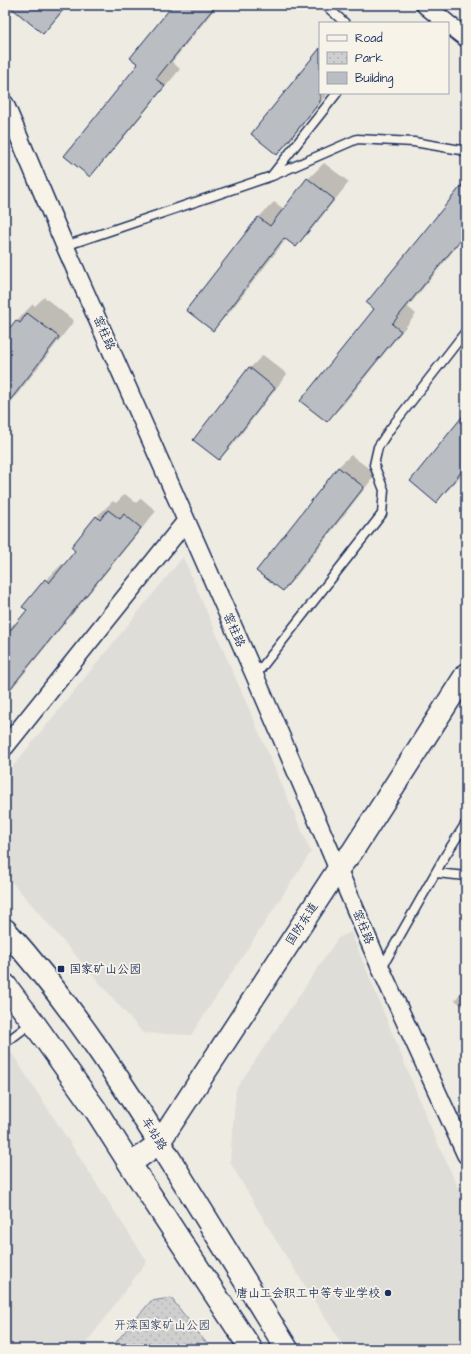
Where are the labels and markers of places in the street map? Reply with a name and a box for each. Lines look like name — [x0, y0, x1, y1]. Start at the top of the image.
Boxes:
place label: 国家矿山公园 — [69, 961, 141, 978]
marker: 国家矿山公园 — [56, 964, 66, 974]
place label: 唐山工会职工中等专业学校 — [236, 1285, 380, 1302]
marker: 唐山工会职工中等专业学校 — [383, 1288, 393, 1298]

